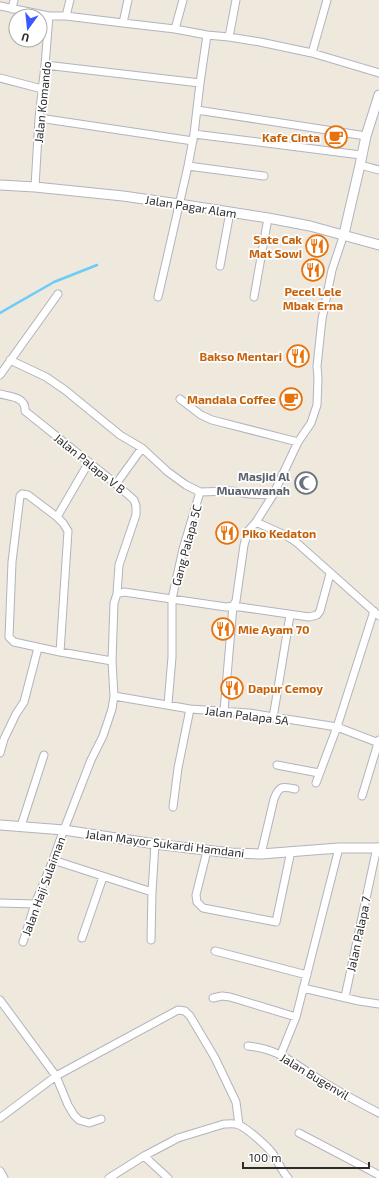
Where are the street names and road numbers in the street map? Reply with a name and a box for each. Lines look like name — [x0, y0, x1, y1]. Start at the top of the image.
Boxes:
street label: Jalan Komando — [31, 60, 53, 144]
street label: Jalan Pagar Alam — [144, 192, 238, 220]
street label: Jalan Palapa V B — [52, 430, 128, 496]
street label: Gang Palapa 5C — [168, 503, 204, 587]
street label: Jalan Palapa 5A — [204, 703, 290, 727]
street label: Jalan Mayor Sukardi Hamdani — [85, 826, 245, 860]
street label: Jalan Haji Sulaiman — [19, 834, 68, 938]
street label: Jalan Palapa 7 — [343, 895, 373, 973]
street label: Jalan Bugenvil — [278, 1050, 352, 1102]

